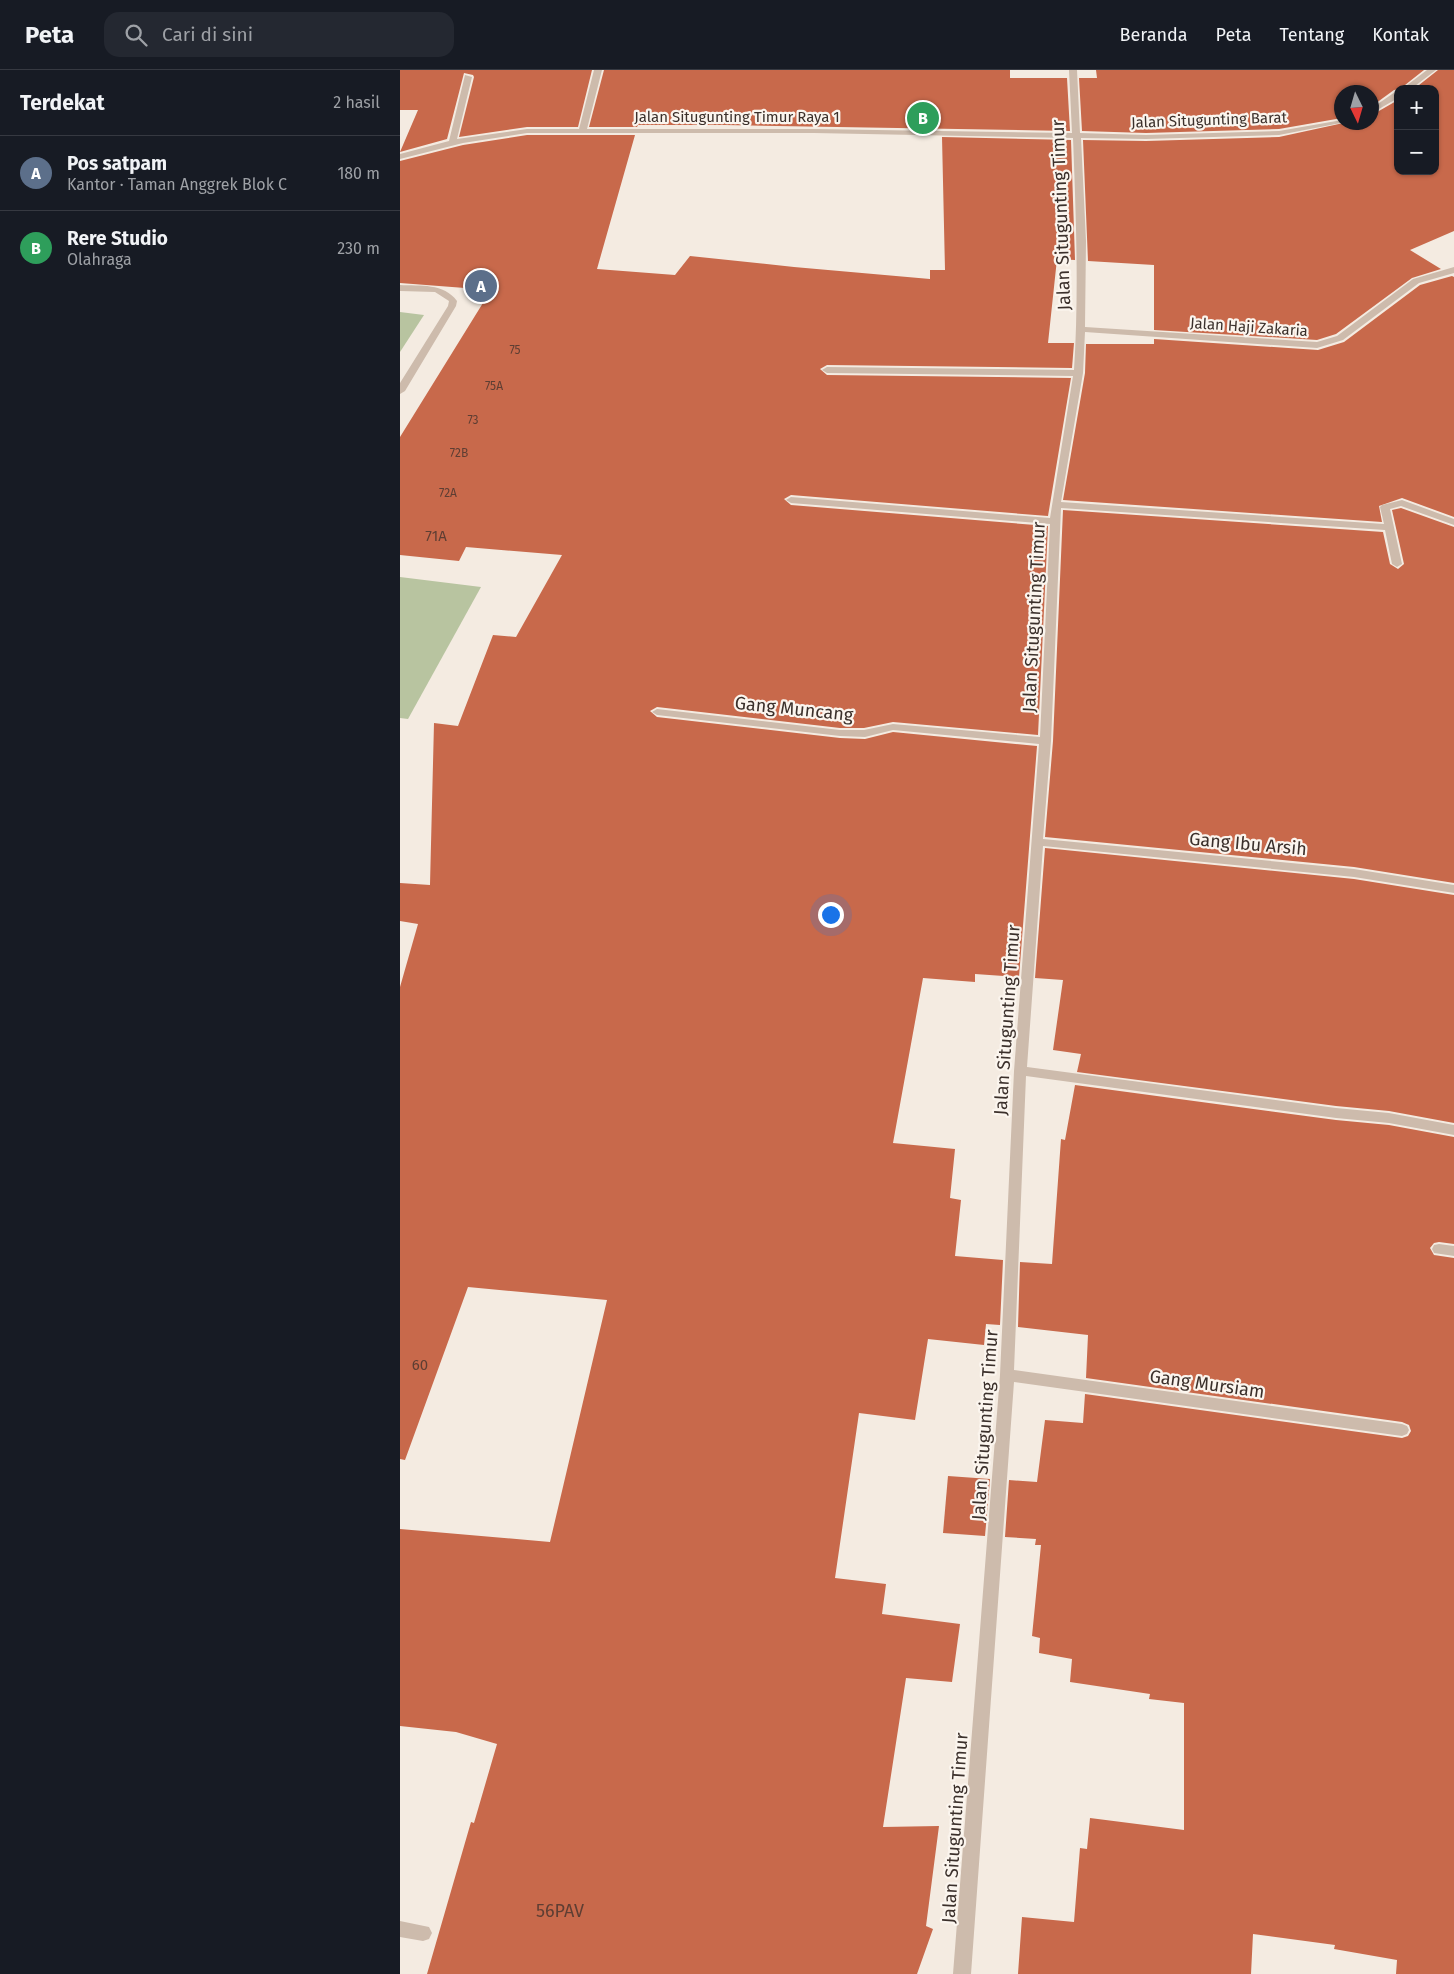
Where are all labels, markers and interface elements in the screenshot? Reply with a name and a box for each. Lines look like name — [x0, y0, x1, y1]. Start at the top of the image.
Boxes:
search box — [104, 12, 454, 57]
text: Peta — [25, 21, 74, 49]
icon: search — [122, 21, 150, 49]
text: Cari di sini — [162, 23, 253, 46]
text: Beranda — [1120, 24, 1188, 46]
text: Peta — [1216, 24, 1251, 46]
text: Tentang — [1279, 24, 1344, 46]
text: Kontak — [1372, 24, 1429, 46]
north arrow — [1334, 85, 1379, 130]
map controls — [1394, 85, 1439, 175]
button: + — [1394, 85, 1439, 130]
text: Terdekat — [20, 90, 105, 116]
text: 2 hasil — [333, 93, 380, 112]
pin: B — [907, 99, 939, 137]
street label: Jalan Situgunting Timur Raya 1 — [634, 108, 840, 126]
street label: Jalan Situgunting Barat — [1131, 108, 1288, 132]
street label: Jalan Situgunting Timur — [1047, 119, 1075, 311]
button: − — [1394, 130, 1439, 175]
text: Pos satpam — [67, 152, 167, 175]
text: A — [31, 164, 41, 183]
text: 180 m — [337, 164, 380, 183]
text: Kantor · Taman Anggrek Blok C — [67, 175, 287, 194]
text: Rere Studio — [67, 227, 168, 250]
text: B — [31, 239, 41, 258]
text: 230 m — [337, 239, 380, 258]
text: Olahraga — [67, 250, 132, 269]
pin: A — [465, 267, 497, 305]
street label: Jalan Haji Zakaria — [1190, 314, 1308, 340]
house number: 75 — [509, 343, 521, 357]
house number: 75A — [485, 379, 503, 393]
house number: 73 — [467, 413, 479, 427]
house number: 72B — [450, 446, 468, 460]
house number: 72A — [439, 486, 457, 500]
street label: Jalan Situgunting Timur — [1018, 521, 1050, 713]
house number: 71A — [425, 527, 447, 545]
street label: Gang Muncang — [734, 692, 855, 726]
street label: Gang Ibu Arsih — [1188, 828, 1308, 860]
your location — [818, 902, 844, 928]
street label: Jalan Situgunting Timur — [989, 924, 1025, 1116]
street label: Jalan Situgunting Timur — [967, 1329, 1003, 1521]
house number: 60 — [412, 1356, 428, 1374]
street label: Gang Mursiam — [1148, 1365, 1266, 1403]
street label: Jalan Situgunting Timur — [937, 1732, 973, 1924]
house number: 56PAV — [536, 1900, 584, 1922]

